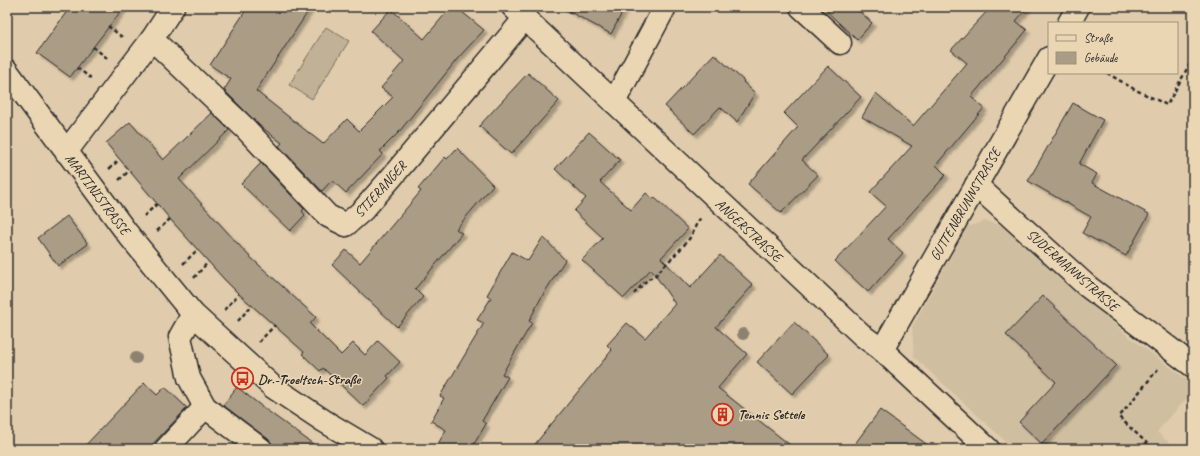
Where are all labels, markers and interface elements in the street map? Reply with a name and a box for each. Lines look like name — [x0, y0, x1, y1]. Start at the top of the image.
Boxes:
legend — [1048, 22, 1178, 74]
text: Straße — [1084, 30, 1113, 46]
text: Gebäude — [1084, 50, 1118, 66]
street label: GUTTENBRUNNSTRASSE — [926, 143, 1006, 264]
street label: MARTINISTRASSE — [62, 150, 135, 240]
street label: STIERANGER — [351, 157, 411, 221]
street label: ANGERSTRASSE — [712, 195, 787, 267]
street label: SUDERMANNSTRASSE — [1023, 226, 1124, 317]
bus stop icon: Dr.-Troeltsch-Straße — [229, 366, 255, 392]
place label: Dr.-Troeltsch-Straße — [258, 371, 362, 388]
building icon: Tennis Settele — [710, 401, 736, 427]
place label: Tennis Settele — [738, 406, 806, 423]

